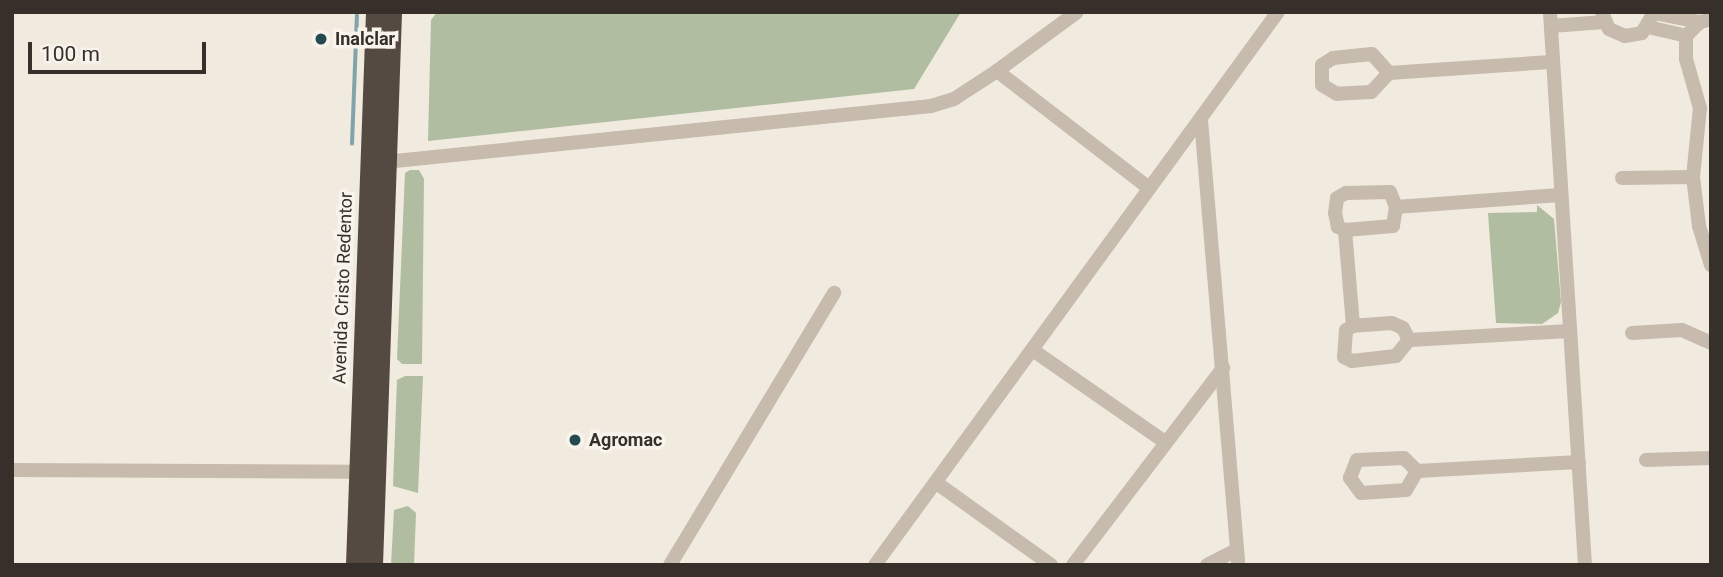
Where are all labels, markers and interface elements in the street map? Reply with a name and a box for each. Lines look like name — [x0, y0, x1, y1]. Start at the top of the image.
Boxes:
scale bar — [32, 28, 210, 72]
place label: Inalclar — [335, 28, 395, 50]
marker: Inalclar — [313, 31, 329, 47]
text: 100 m — [41, 42, 100, 66]
street label: Avenida Cristo Redentor — [329, 191, 357, 385]
place label: Agromac — [589, 429, 662, 451]
marker: Agromac — [567, 432, 583, 448]

